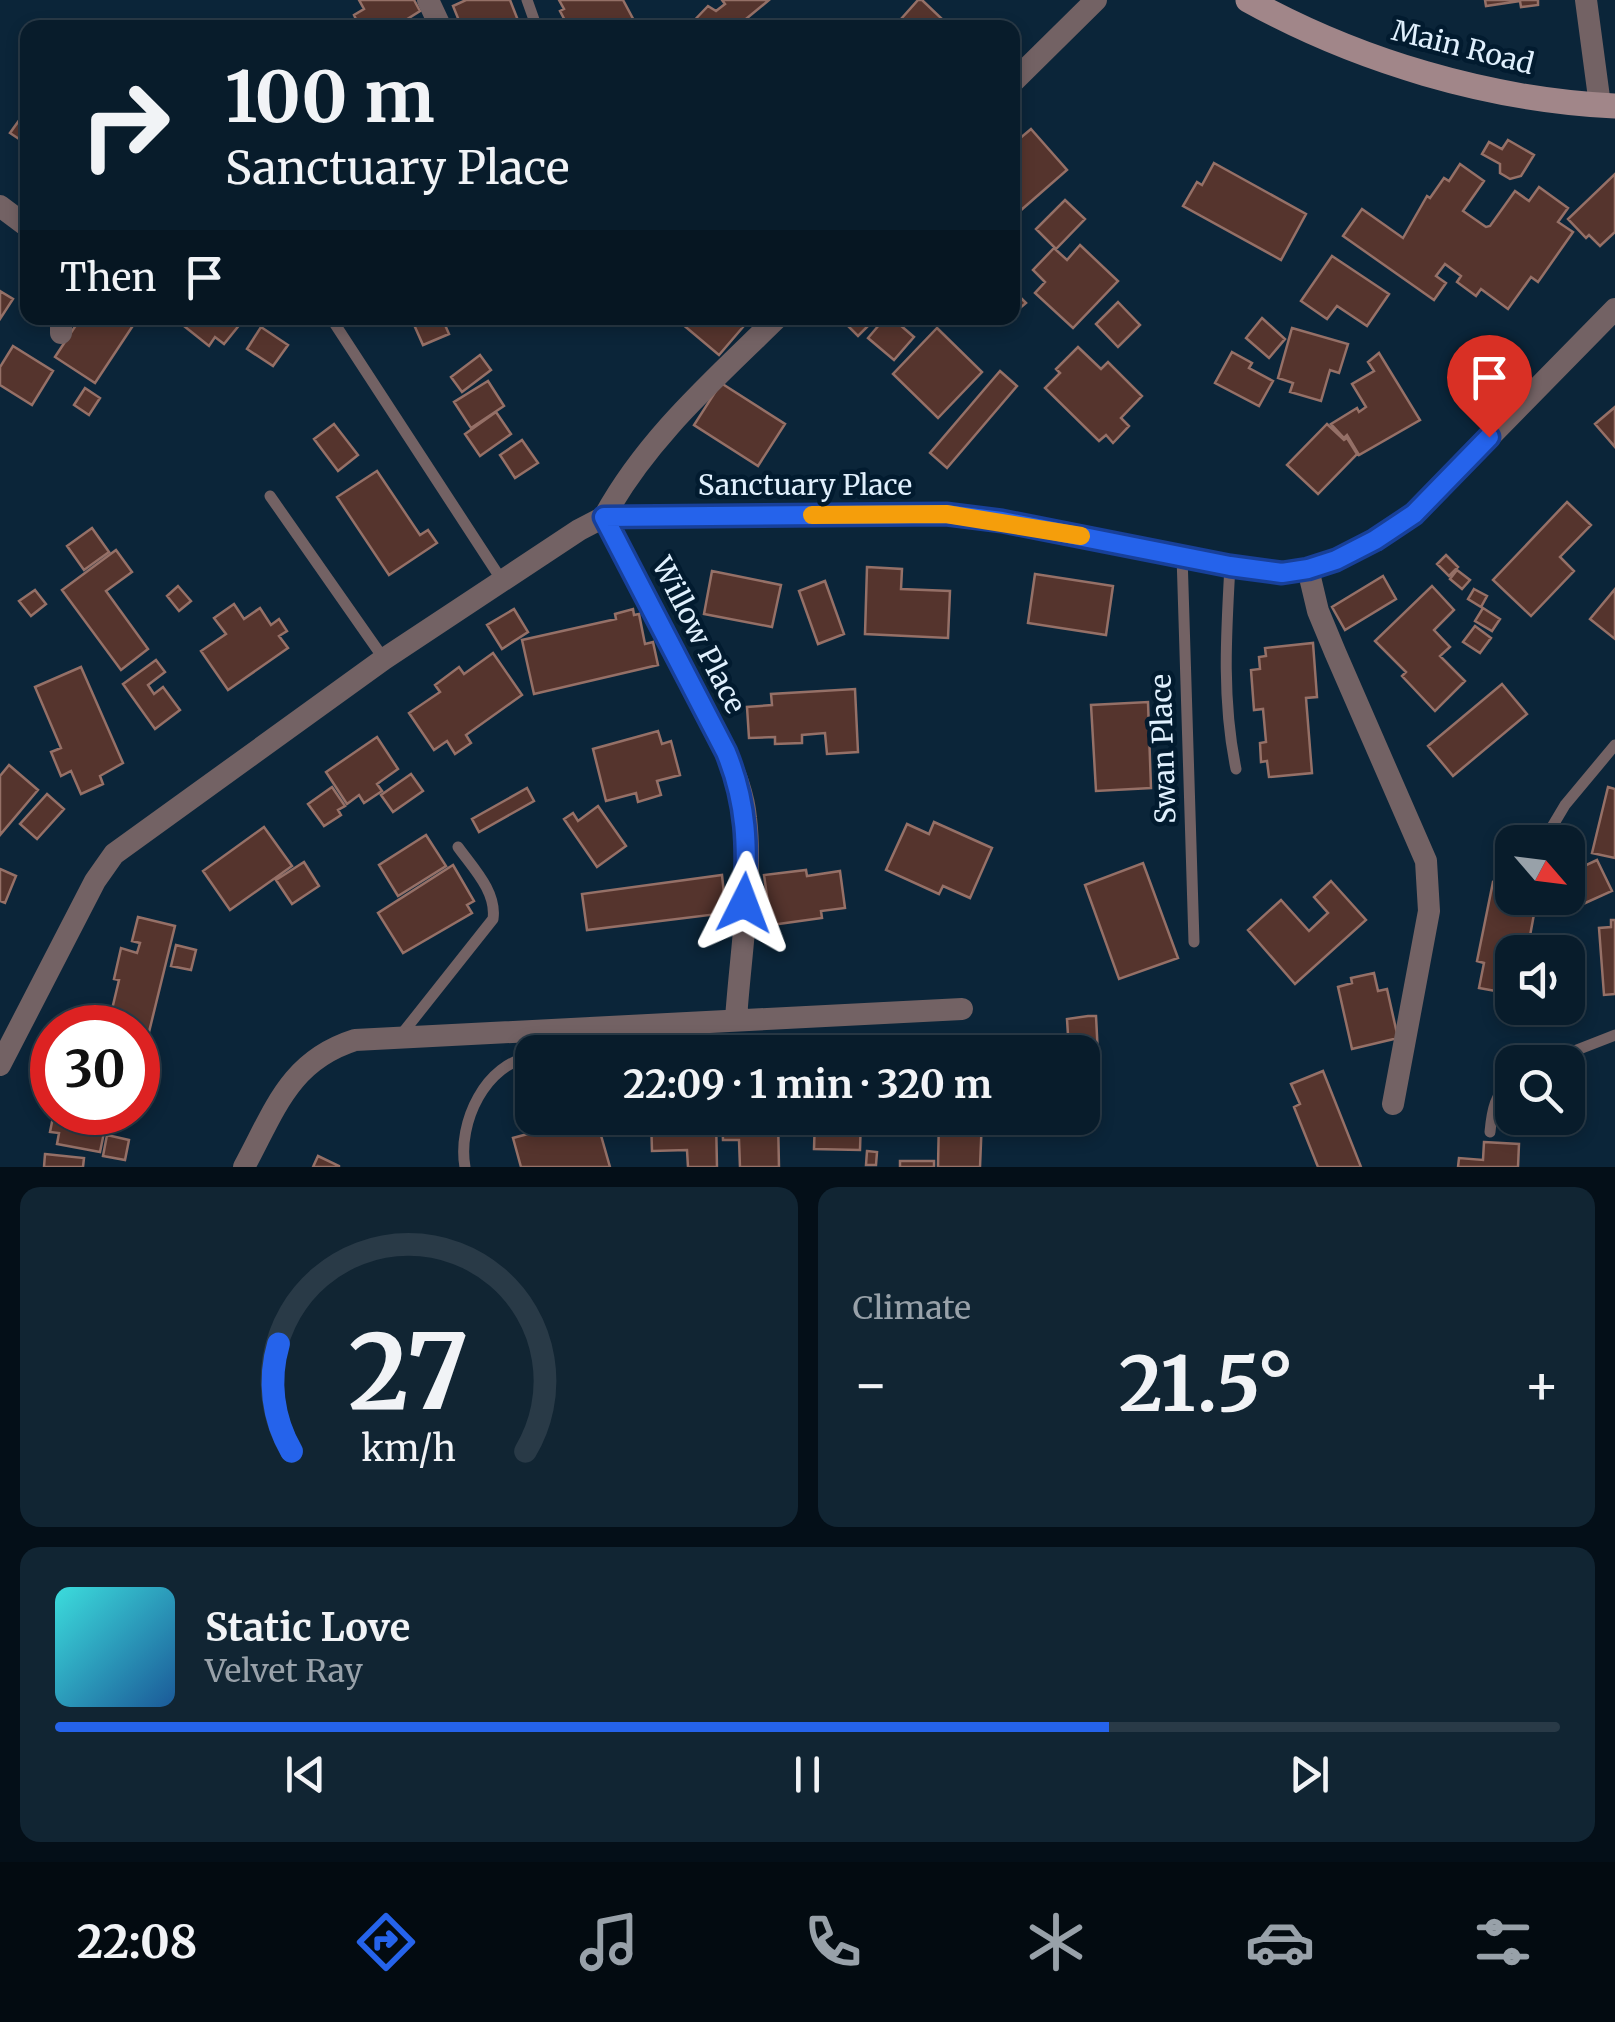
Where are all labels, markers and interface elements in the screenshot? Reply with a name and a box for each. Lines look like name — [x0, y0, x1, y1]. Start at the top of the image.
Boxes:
street label: Main Road — [1388, 12, 1538, 82]
text: 100 m — [225, 53, 435, 141]
icon: right — [60, 60, 190, 190]
text: Sanctuary Place — [225, 140, 569, 196]
icon: arrive — [177, 250, 232, 305]
text: Then — [60, 254, 157, 301]
pin — [1447, 335, 1532, 438]
icon: arrive — [1462, 350, 1517, 405]
street label: Sanctuary Place — [698, 467, 912, 503]
street label: Willow Place — [644, 550, 754, 719]
street label: Swan Place — [1142, 673, 1184, 825]
north arrow — [1495, 825, 1585, 915]
map controls — [1495, 825, 1585, 1135]
position arrow — [692, 851, 796, 955]
button: sound — [1495, 935, 1585, 1025]
speed limit sign: 30 — [30, 1005, 160, 1135]
button: search — [1495, 1045, 1585, 1135]
text: 22:09 · 1 min · 320 m — [623, 1061, 992, 1108]
text: Climate — [853, 1288, 971, 1328]
text: 27 — [349, 1307, 469, 1437]
text: 21.5° — [1119, 1337, 1294, 1431]
text: − — [853, 1350, 889, 1419]
text: + — [1523, 1350, 1560, 1419]
text: km/h — [361, 1426, 456, 1471]
text: Static Love — [205, 1604, 410, 1651]
text: Velvet Ray — [205, 1651, 363, 1691]
icon: previous — [278, 1747, 333, 1802]
icon: pause — [780, 1747, 835, 1802]
icon: next — [1282, 1747, 1337, 1802]
icon: directions — [351, 1907, 421, 1977]
icon: music — [574, 1907, 644, 1977]
icon: phone — [798, 1907, 868, 1977]
icon: climate — [1021, 1907, 1091, 1977]
icon: car — [1245, 1907, 1315, 1977]
icon: filters — [1468, 1907, 1538, 1977]
text: 22:08 — [77, 1914, 197, 1970]

